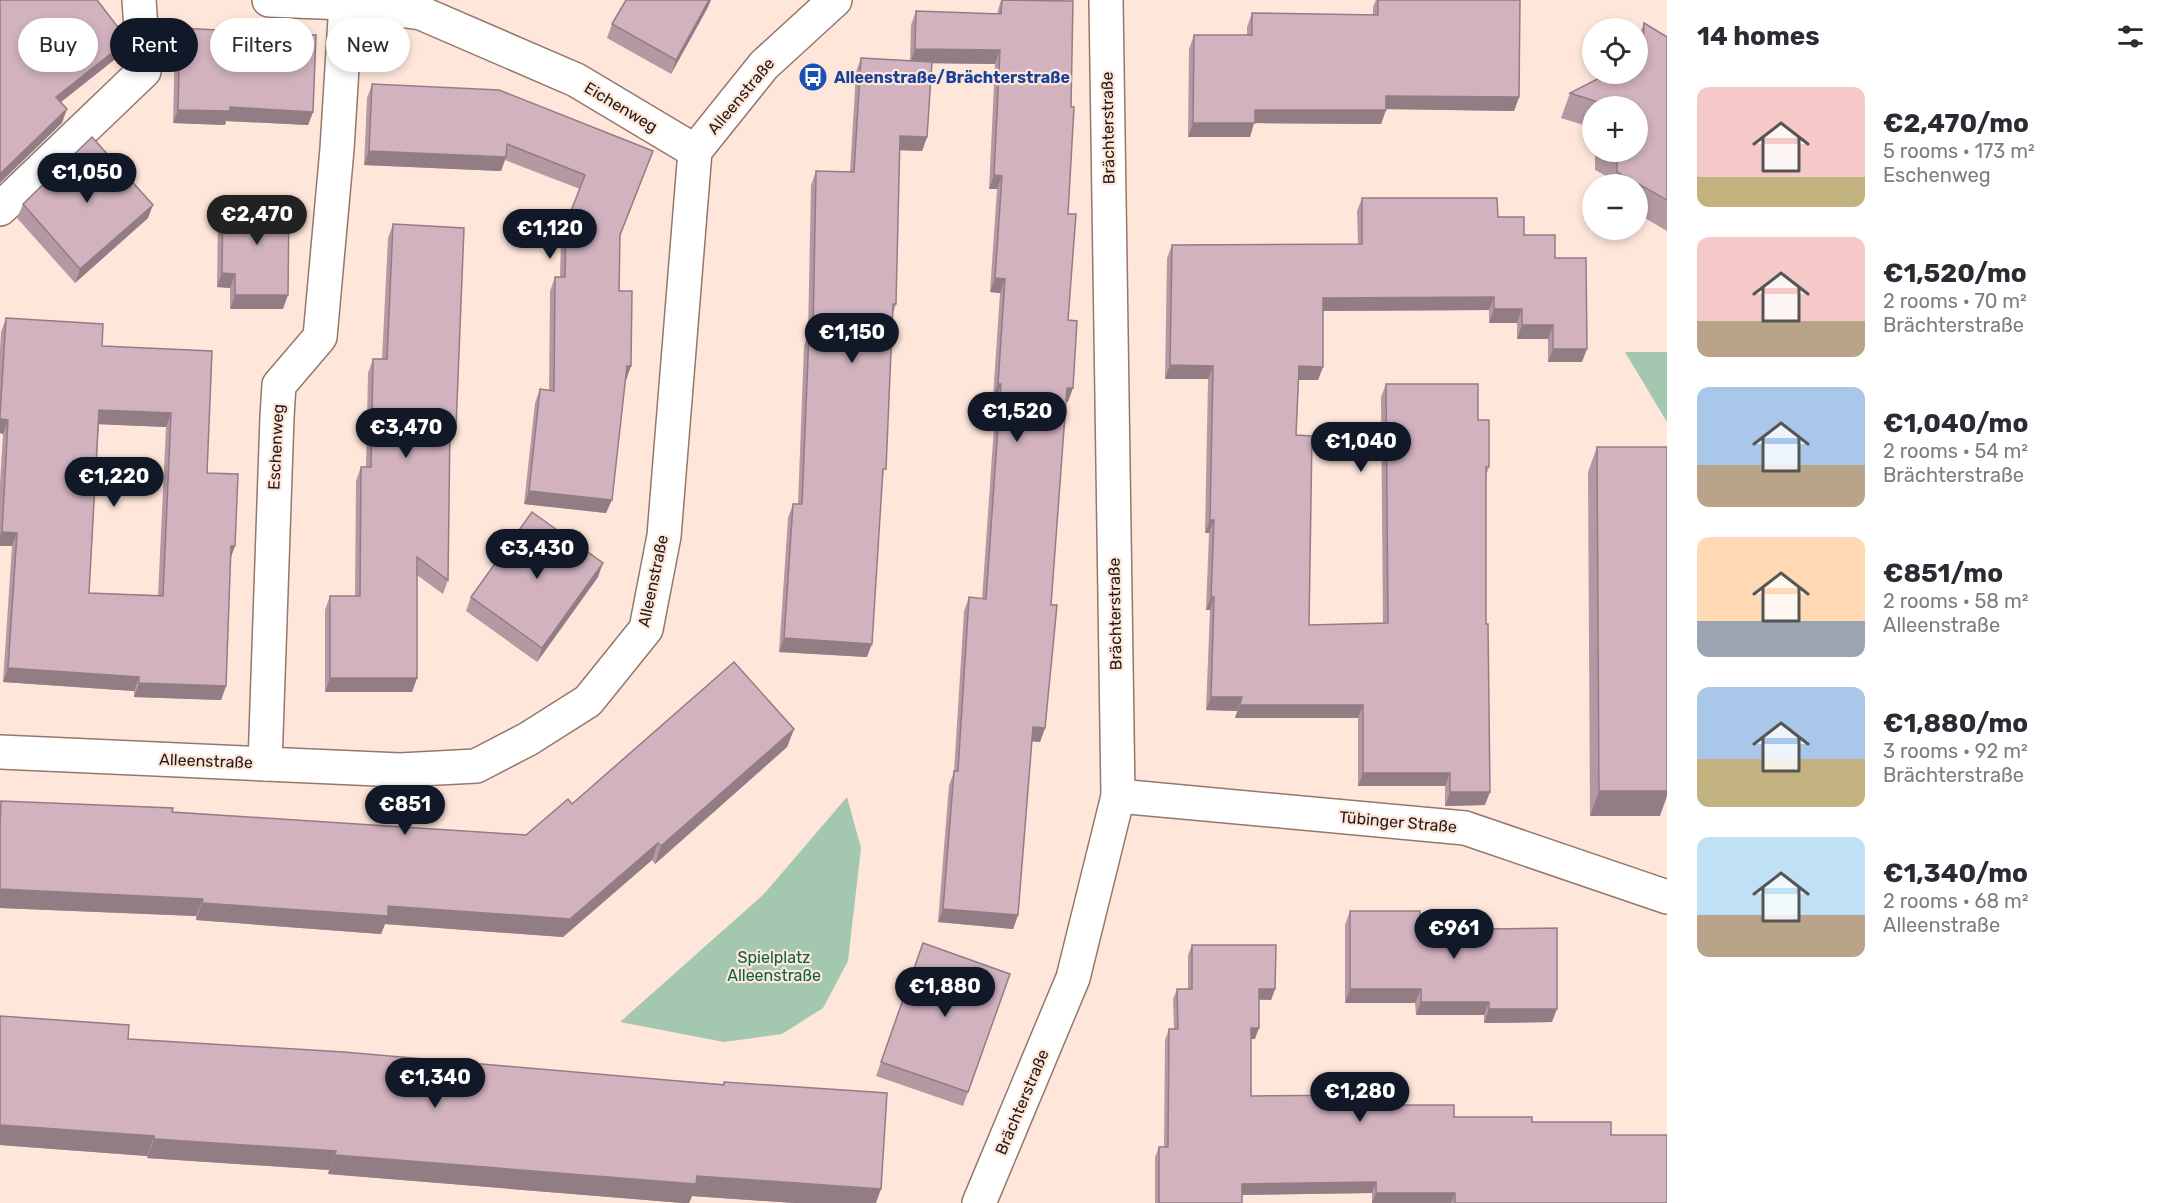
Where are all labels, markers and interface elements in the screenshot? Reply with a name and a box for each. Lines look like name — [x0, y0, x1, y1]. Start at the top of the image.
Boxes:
chip: Buy — [18, 18, 98, 72]
chip: Rent — [110, 18, 198, 72]
chip: Filters — [210, 18, 314, 72]
chip: New — [326, 18, 410, 72]
map controls — [1582, 18, 1648, 240]
button: locate — [1582, 18, 1648, 84]
icon: filters — [2114, 20, 2147, 53]
text: 14 homes — [1697, 21, 1820, 52]
street label: Alleenstraße — [704, 54, 778, 138]
bus stop icon: Alleenstraße/Brächterstraße — [797, 61, 829, 93]
place label: Alleenstraße/Brächterstraße — [834, 68, 1070, 87]
street label: Brächterstraße — [1098, 71, 1118, 185]
street label: Eichenweg — [581, 78, 661, 136]
button: + — [1582, 96, 1648, 162]
text: €2,470/mo — [1883, 108, 2029, 139]
icon: home — [1745, 111, 1817, 183]
text: 5 rooms · 173 m² — [1883, 139, 2035, 163]
pin: €1,050 — [38, 153, 136, 204]
text: €1,050 — [51, 160, 123, 184]
text: Eschenweg — [1883, 163, 1991, 187]
button: − — [1582, 174, 1648, 240]
pin: €2,470 — [208, 195, 306, 246]
text: €2,470 — [221, 202, 293, 226]
pin: €1,120 — [501, 209, 599, 260]
text: €1,120 — [517, 216, 583, 240]
text: €1,520/mo — [1883, 258, 2027, 289]
icon: home — [1745, 261, 1817, 333]
text: 2 rooms · 70 m² — [1883, 289, 2027, 313]
pin: €1,150 — [803, 313, 901, 364]
text: Brächterstraße — [1883, 313, 2024, 337]
text: €1,150 — [819, 320, 885, 344]
pin: €1,520 — [968, 392, 1066, 443]
text: €1,520 — [982, 399, 1052, 423]
street label: Eschenweg — [264, 404, 288, 490]
pin: €3,470 — [357, 408, 455, 459]
text: €1,040/mo — [1883, 408, 2028, 439]
icon: home — [1745, 411, 1817, 483]
text: €3,470 — [370, 415, 442, 439]
pin: €1,040 — [1312, 422, 1410, 473]
text: €1,040 — [1325, 429, 1397, 453]
text: 2 rooms · 54 m² — [1883, 439, 2028, 463]
pin: €1,220 — [65, 457, 163, 508]
text: Brächterstraße — [1883, 463, 2024, 487]
text: €1,220 — [79, 464, 149, 488]
pin: €3,430 — [488, 529, 586, 580]
street label: Alleenstraße — [634, 533, 672, 629]
text: €3,430 — [500, 536, 574, 560]
street label: Brächterstraße — [1105, 557, 1125, 671]
text: €851/mo — [1883, 558, 2003, 589]
icon: home — [1745, 561, 1817, 633]
text: 2 rooms · 58 m² — [1883, 589, 2029, 613]
text: Alleenstraße — [1883, 613, 2000, 637]
text: €1,880/mo — [1883, 708, 2028, 739]
icon: home — [1745, 711, 1817, 783]
text: 3 rooms · 92 m² — [1883, 739, 2028, 763]
street label: Alleenstraße — [159, 750, 253, 772]
text: Brächterstraße — [1883, 763, 2024, 787]
pin: €851 — [369, 785, 441, 836]
text: €851 — [379, 792, 431, 816]
street label: Tübinger Straße — [1338, 807, 1458, 837]
text: €1,340/mo — [1883, 858, 2028, 889]
icon: home — [1745, 861, 1817, 933]
text: 2 rooms · 68 m² — [1883, 889, 2029, 913]
pin: €961 — [1418, 909, 1490, 960]
text: Alleenstraße — [1883, 913, 2000, 937]
text: €961 — [1429, 916, 1479, 940]
park label: Spielplatz Alleenstraße — [727, 948, 821, 985]
pin: €1,880 — [896, 967, 994, 1018]
text: €1,880 — [909, 974, 981, 998]
street label: Brächterstraße — [991, 1046, 1053, 1158]
pin: €1,340 — [386, 1058, 484, 1109]
text: €1,340 — [399, 1065, 471, 1089]
pin: €1,280 — [1311, 1072, 1409, 1123]
text: €1,280 — [1324, 1079, 1396, 1103]

